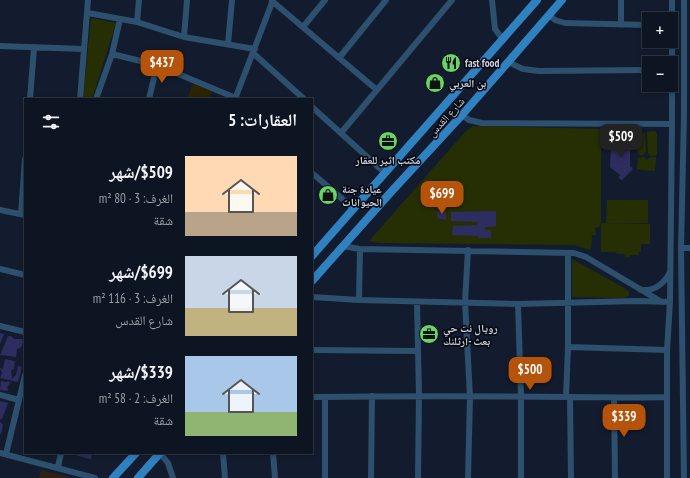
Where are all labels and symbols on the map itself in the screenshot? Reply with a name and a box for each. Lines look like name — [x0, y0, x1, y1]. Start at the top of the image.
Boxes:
pin: $437 — [138, 50, 186, 84]
restaurant icon: fast food — [440, 52, 462, 74]
place label: fast food — [465, 56, 500, 70]
shop icon: بن العربي — [424, 72, 446, 94]
place label: بن العربي — [449, 76, 486, 92]
street label: شارع القدس — [424, 94, 468, 140]
pin: $509 — [597, 124, 645, 158]
office icon: مكتب اثير للعقار — [377, 130, 399, 152]
place label: مكتب اثير للعقار — [355, 153, 420, 167]
pin: $699 — [418, 181, 466, 215]
place label: عيادة جنة الحيوانات — [342, 182, 382, 209]
shop icon: عيادة جنة الحيوانات — [317, 184, 339, 206]
place label: رويال نت حي بعث -ارثلنك — [443, 321, 498, 348]
office icon: رويال نت حي بعث -ارثلنك — [418, 323, 440, 345]
pin: $500 — [506, 357, 554, 391]
pin: $339 — [600, 404, 648, 438]

